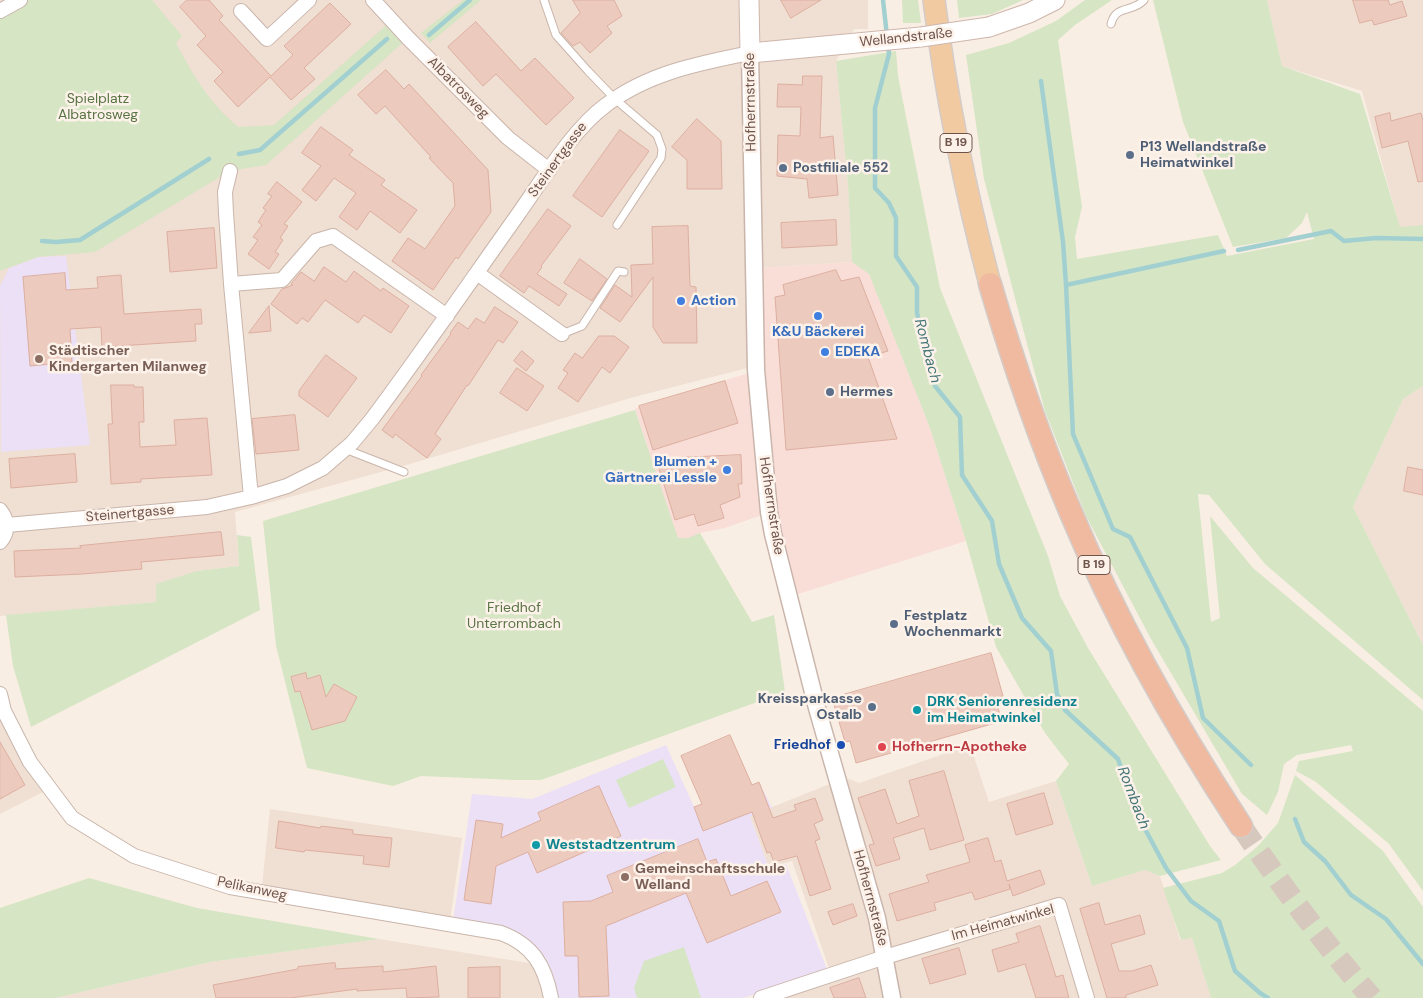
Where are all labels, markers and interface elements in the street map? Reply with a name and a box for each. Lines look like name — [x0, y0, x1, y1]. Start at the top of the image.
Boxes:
street label: Wellandstraße — [859, 25, 953, 51]
street label: Hofherrnstraße — [742, 52, 760, 152]
street label: Albatrosweg — [424, 54, 492, 122]
park label: Spielplatz Albatrosweg — [58, 91, 138, 124]
street label: Steinertgasse — [525, 119, 591, 201]
road number: B 19 — [940, 134, 972, 152]
place label: P13 Wellandstraße Heimatwinkel — [1140, 139, 1266, 172]
marker: P13 Wellandstraße Heimatwinkel — [1124, 149, 1136, 161]
place label: Postfiliale 552 — [793, 160, 888, 176]
marker: Postfiliale 552 — [777, 162, 789, 174]
place label: Action — [691, 293, 736, 309]
marker: Action — [675, 295, 687, 307]
marker: K&U Bäckerei — [812, 310, 824, 322]
water label: Rombach — [910, 317, 944, 385]
place label: K&U Bäckerei — [772, 324, 864, 340]
place label: Städtischer Kindergarten Milanweg — [49, 343, 207, 376]
place label: EDEKA — [835, 344, 880, 360]
marker: EDEKA — [819, 346, 831, 358]
marker: Städtischer Kindergarten Milanweg — [33, 353, 45, 365]
place label: Hermes — [840, 384, 893, 400]
marker: Hermes — [824, 386, 836, 398]
place label: Blumen + Gärtnerei Lessle — [605, 454, 717, 487]
street label: Hofherrnstraße — [755, 456, 787, 556]
marker: Blumen + Gärtnerei Lessle — [721, 464, 733, 476]
street label: Steinertgasse — [85, 502, 175, 526]
road number: B 19 — [1078, 556, 1110, 574]
park label: Friedhof Unterrombach — [467, 600, 561, 632]
place label: Festplatz Wochenmarkt — [904, 608, 1002, 640]
marker: Festplatz Wochenmarkt — [888, 618, 900, 630]
place label: Kreissparkasse Ostalb — [758, 691, 862, 724]
place label: DRK Seniorenresidenz im Heimatwinkel — [927, 694, 1077, 726]
marker: Kreissparkasse Ostalb — [866, 701, 878, 713]
marker: DRK Seniorenresidenz im Heimatwinkel — [911, 704, 923, 716]
place label: Friedhof — [774, 737, 831, 753]
marker: Friedhof — [835, 739, 847, 751]
place label: Hofherrn-Apotheke — [892, 739, 1027, 755]
marker: Hofherrn-Apotheke — [876, 741, 888, 753]
water label: Rombach — [1113, 764, 1153, 832]
place label: Weststadtzentrum — [546, 837, 675, 853]
marker: Weststadtzentrum — [530, 839, 542, 851]
street label: Hofherrnstraße — [849, 848, 891, 948]
place label: Gemeinschaftsschule Welland — [635, 861, 785, 894]
marker: Gemeinschaftsschule Welland — [619, 871, 631, 883]
street label: Pelikanweg — [216, 873, 288, 905]
street label: Im Heimatwinkel — [950, 901, 1056, 945]

